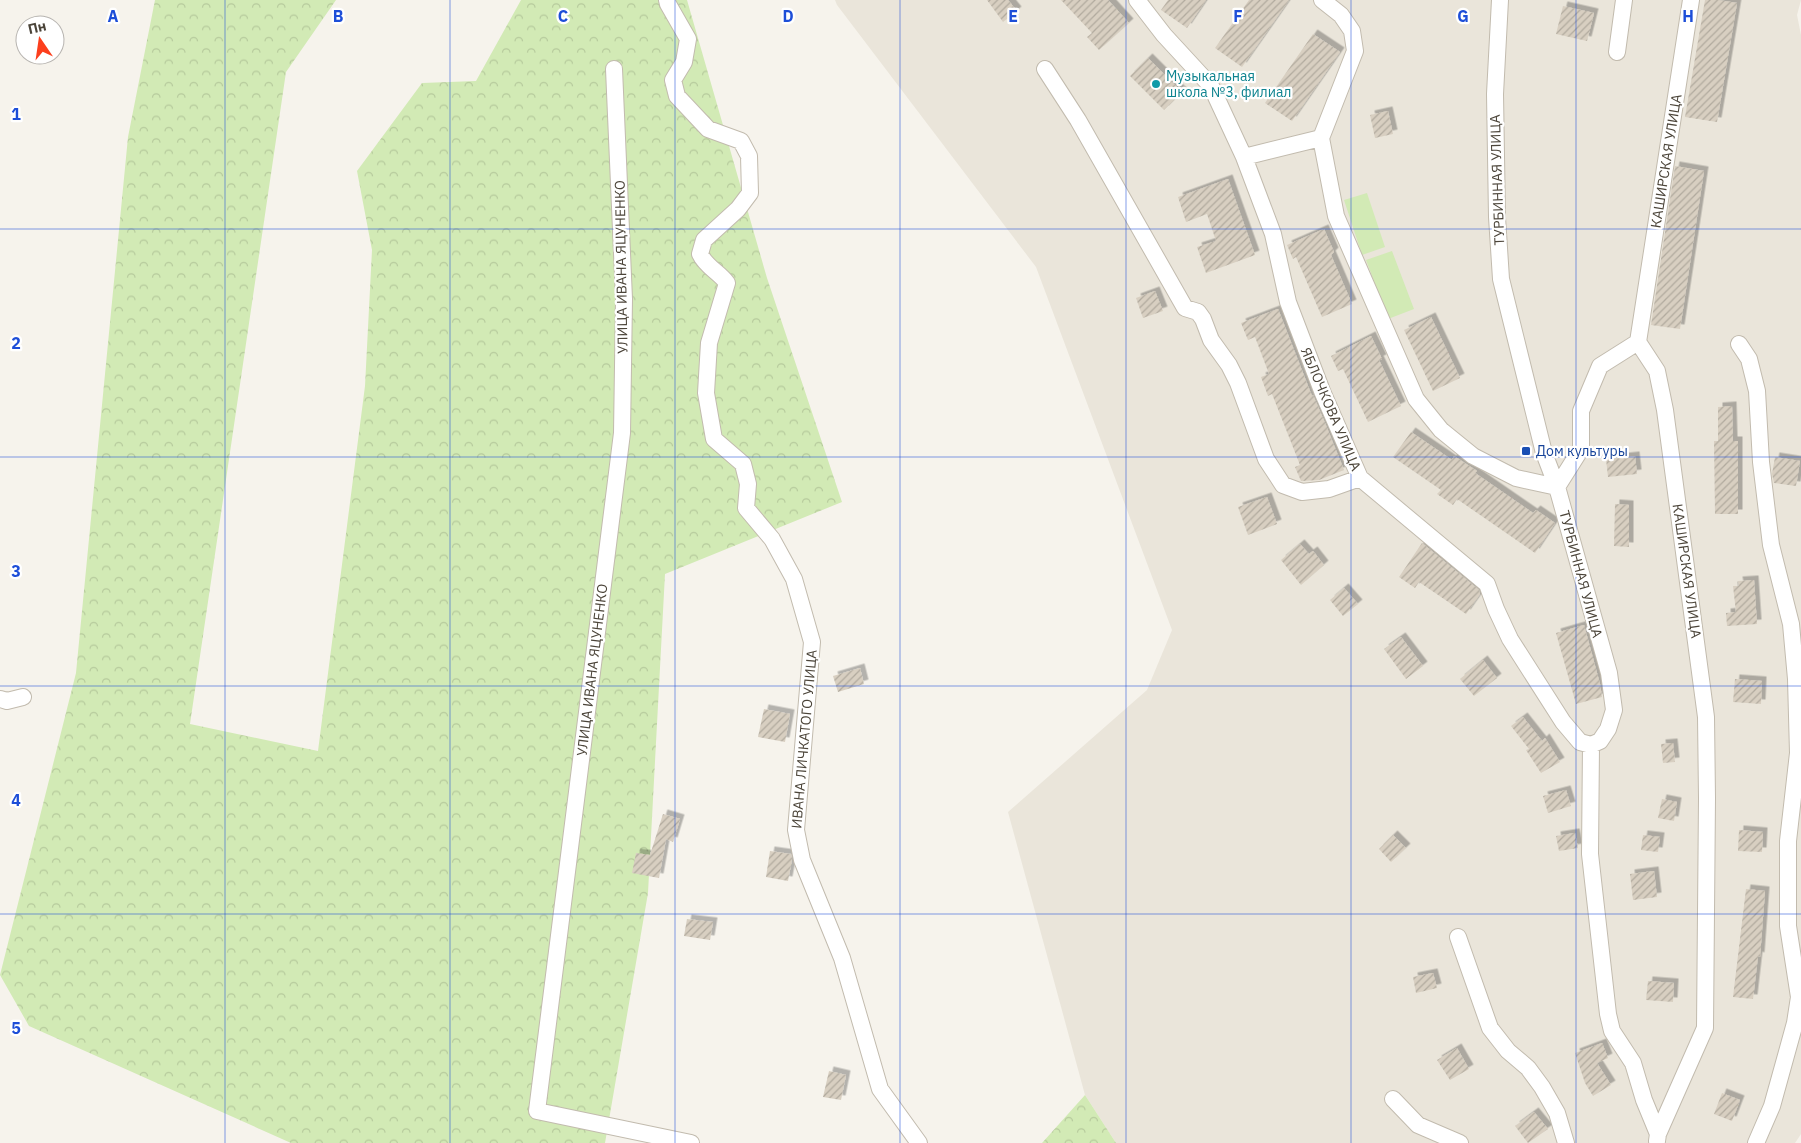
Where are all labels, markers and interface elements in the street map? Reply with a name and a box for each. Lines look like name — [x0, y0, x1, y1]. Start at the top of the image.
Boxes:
text: A — [108, 6, 119, 26]
text: B — [333, 6, 344, 26]
text: C — [558, 6, 568, 26]
text: D — [782, 6, 794, 26]
text: E — [1008, 6, 1018, 26]
text: F — [1233, 6, 1243, 26]
text: G — [1457, 6, 1469, 26]
text: H — [1682, 6, 1694, 26]
north arrow — [15, 15, 65, 65]
text: Пн — [26, 16, 48, 38]
place label: Музыкальная школа №3, филиал — [1166, 67, 1291, 101]
marker: Музыкальная школа №3, филиал — [1150, 78, 1162, 90]
street label: КАШИРСКАЯ УЛИЦА — [1647, 93, 1685, 229]
text: 1 — [11, 104, 21, 124]
street label: ТУРБИННАЯ УЛИЦА — [1486, 114, 1508, 246]
street label: УЛИЦА ИВАНА ЯЦУНЕНКО — [610, 180, 632, 354]
text: 2 — [11, 333, 21, 353]
street label: ЯБЛОЧКОВА УЛИЦА — [1297, 344, 1365, 474]
place label: Дом культуры — [1536, 442, 1628, 460]
marker: Дом культуры — [1520, 445, 1532, 457]
street label: КАШИРСКАЯ УЛИЦА — [1669, 503, 1705, 639]
street label: ТУРБИННАЯ УЛИЦА — [1555, 508, 1607, 640]
text: 3 — [11, 561, 21, 581]
street label: УЛИЦА ИВАНА ЯЦУНЕНКО — [572, 583, 612, 757]
street label: ИВАНА ЛИЧКАТОГО УЛИЦА — [787, 649, 821, 829]
text: 4 — [11, 790, 21, 810]
text: 5 — [11, 1018, 21, 1038]

